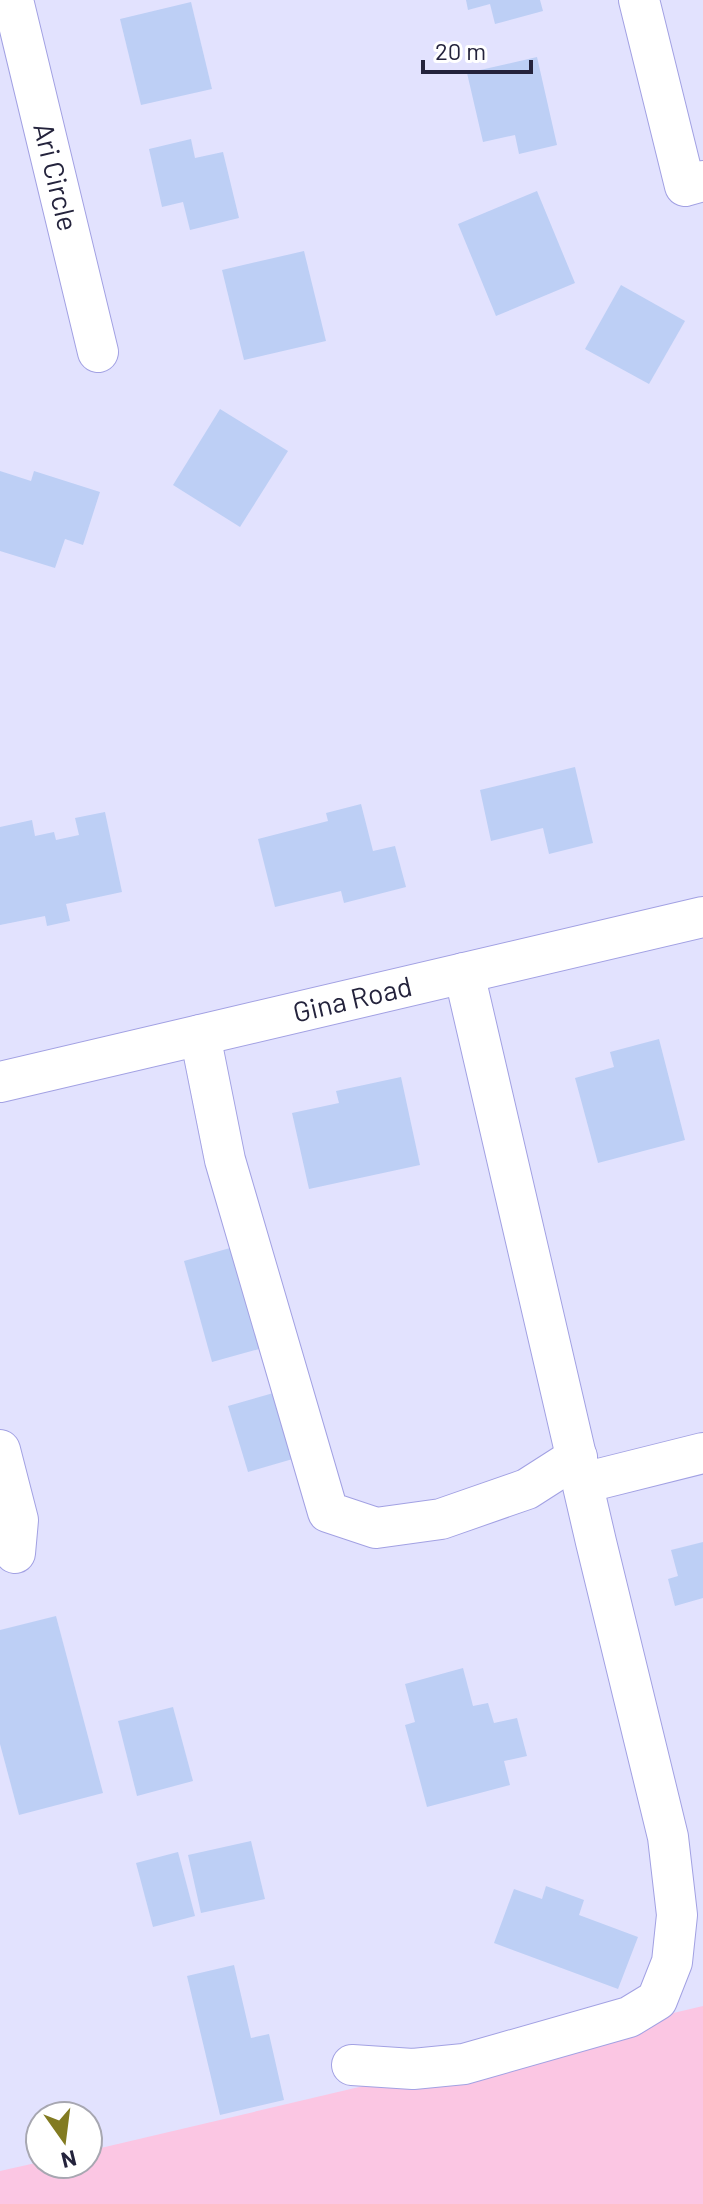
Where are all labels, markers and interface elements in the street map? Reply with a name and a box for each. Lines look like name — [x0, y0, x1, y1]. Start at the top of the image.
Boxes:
scale bar — [423, 24, 531, 74]
text: 20 m — [435, 36, 486, 65]
street label: Ari Circle — [27, 119, 86, 234]
street label: Gina Road — [289, 968, 415, 1029]
north arrow — [24, 2100, 104, 2180]
text: N — [59, 2146, 79, 2175]

